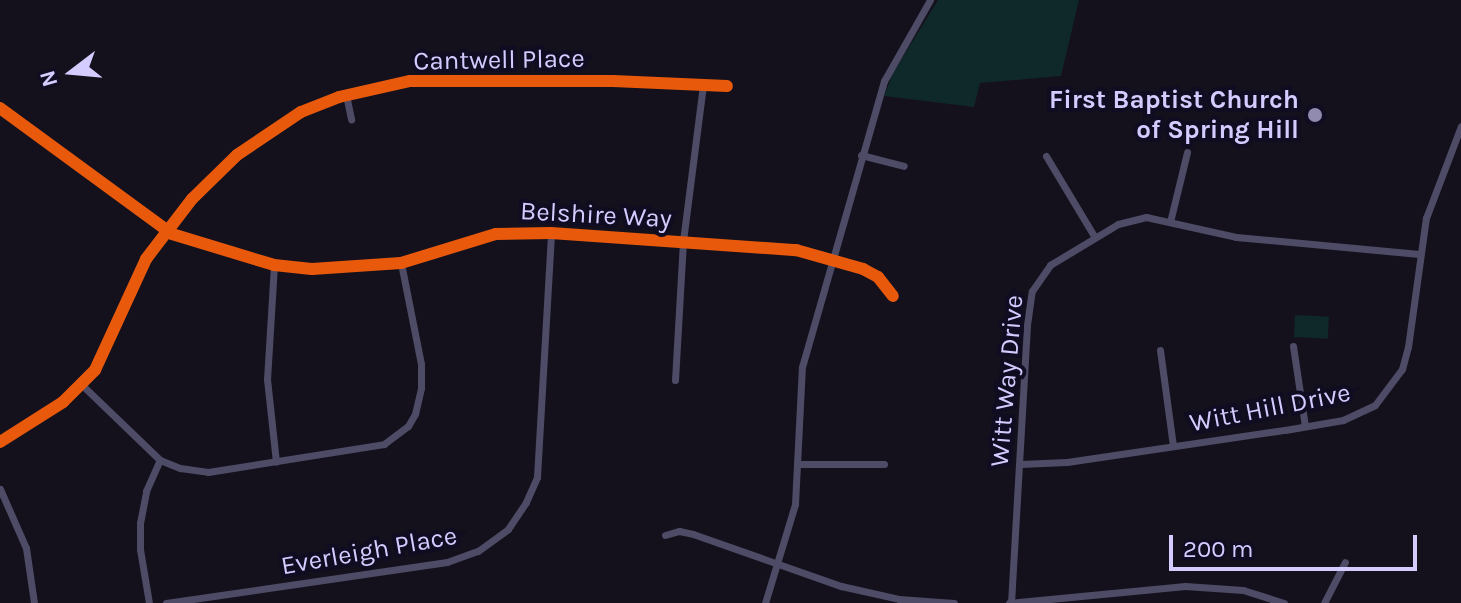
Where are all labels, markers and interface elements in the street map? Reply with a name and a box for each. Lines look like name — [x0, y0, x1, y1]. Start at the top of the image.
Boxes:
north arrow — [32, 32, 112, 112]
street label: Cantwell Place — [413, 43, 585, 77]
text: N — [34, 67, 64, 90]
place label: First Baptist Church of Spring Hill — [1049, 84, 1299, 146]
marker: First Baptist Church of Spring Hill — [1306, 106, 1324, 124]
street label: Belshire Way — [519, 195, 673, 235]
street label: Witt Way Drive — [984, 294, 1030, 468]
street label: Witt Hill Drive — [1187, 377, 1353, 439]
scale bar — [1173, 519, 1421, 569]
street label: Everleigh Place — [279, 520, 459, 582]
text: 200 m — [1183, 535, 1254, 563]

